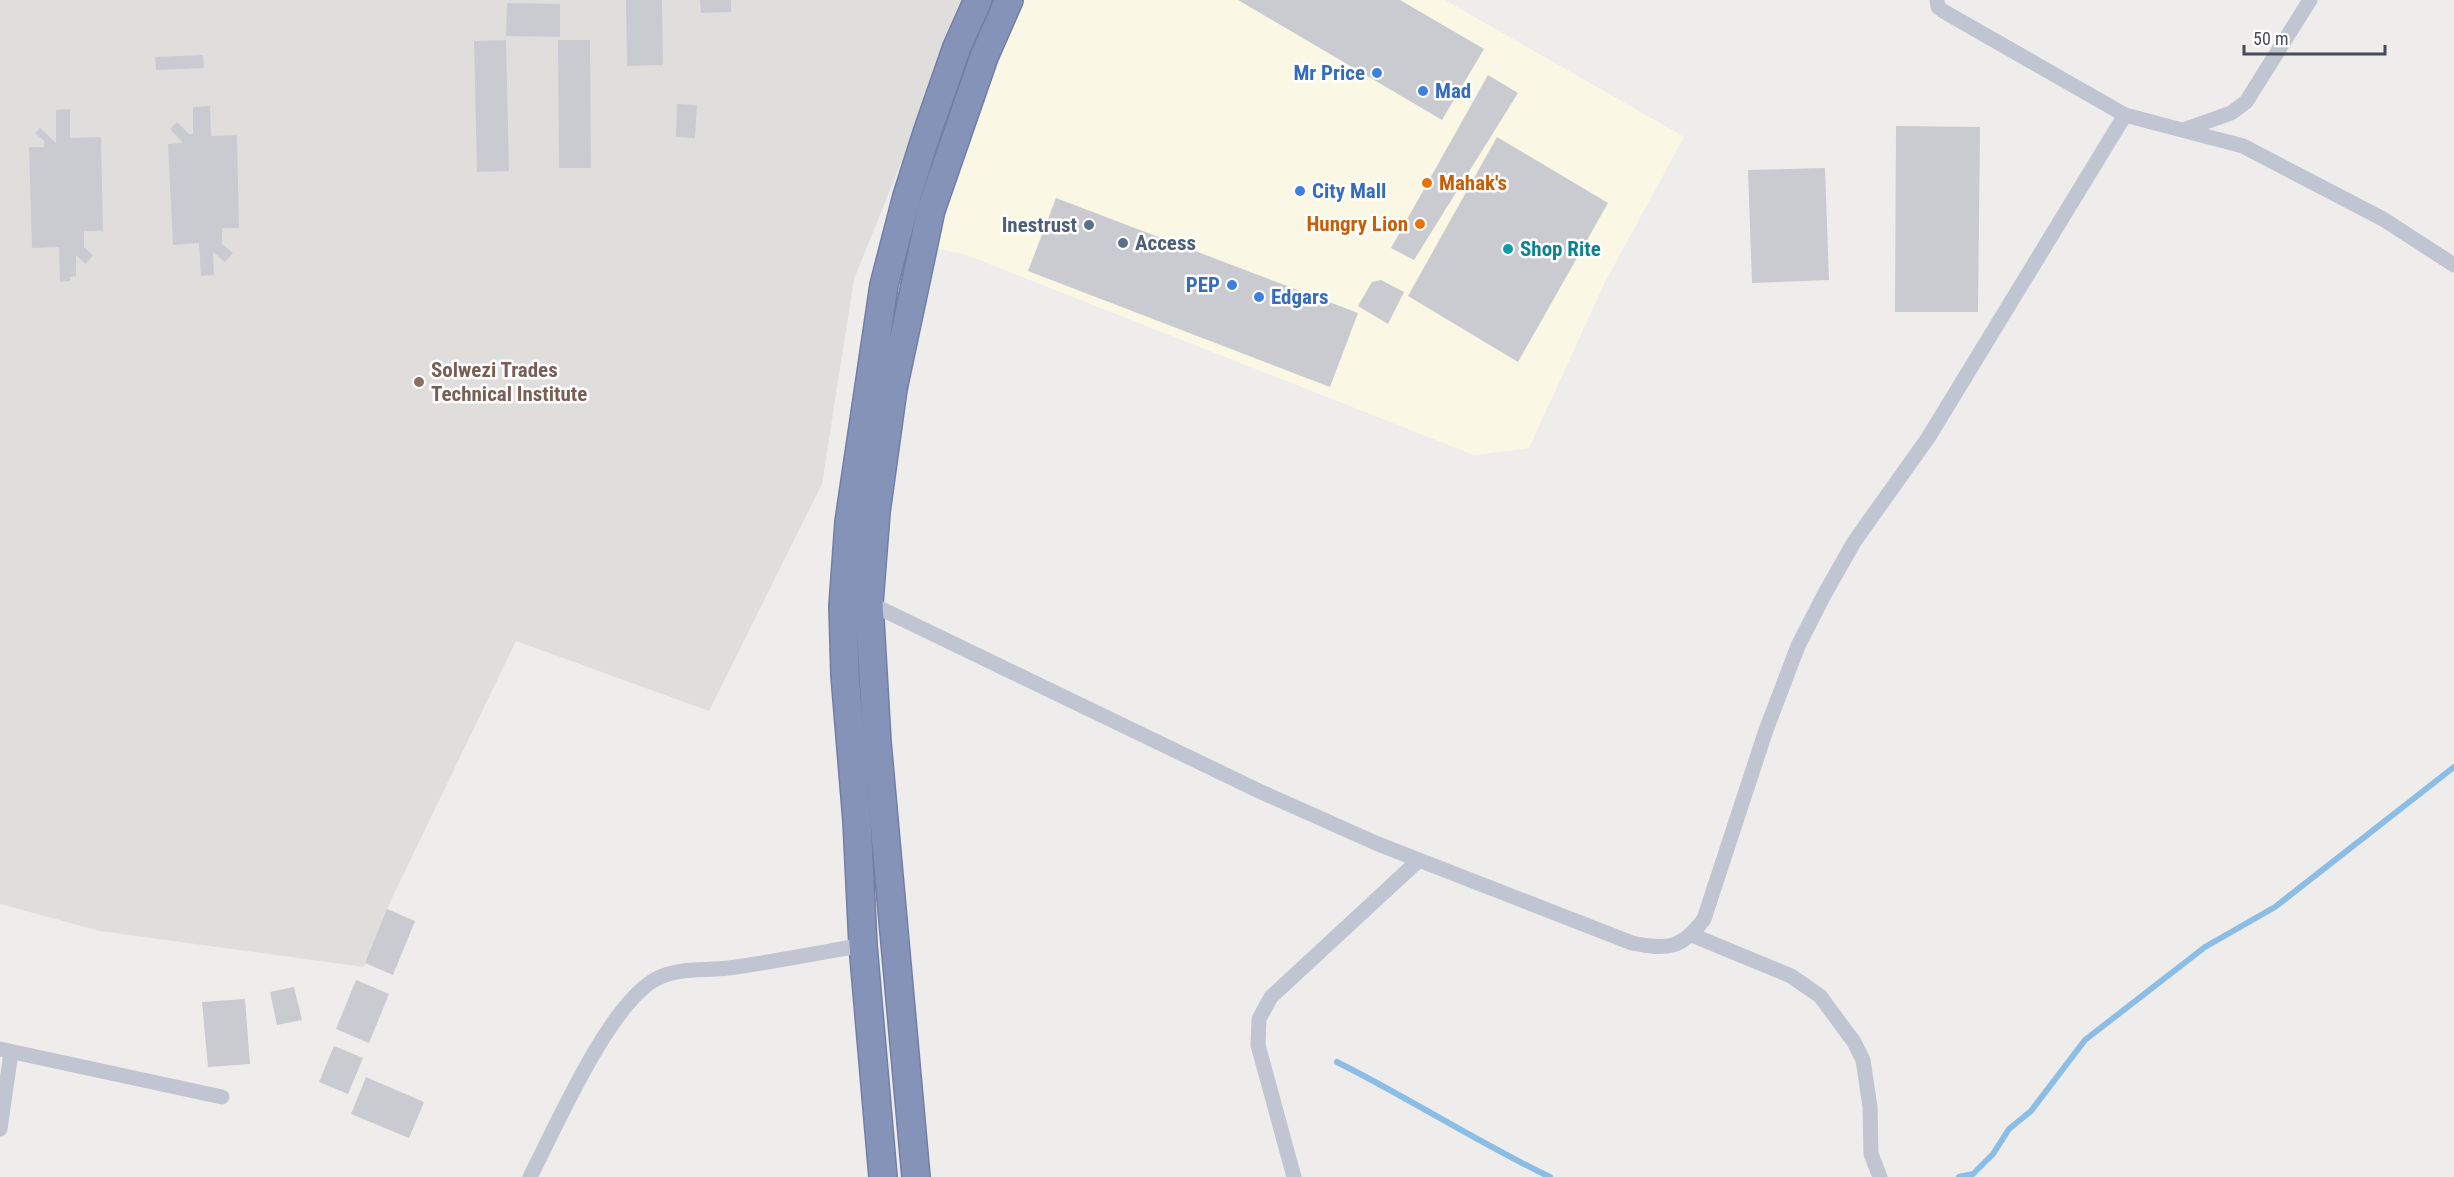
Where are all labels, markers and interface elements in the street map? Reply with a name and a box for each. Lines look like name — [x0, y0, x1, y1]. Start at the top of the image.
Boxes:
scale bar — [2244, 18, 2385, 56]
text: 50 m — [2253, 28, 2288, 49]
place label: Mr Price — [1293, 61, 1365, 85]
marker: Mr Price — [1370, 66, 1384, 80]
place label: Mad — [1435, 79, 1471, 103]
marker: Mad — [1416, 84, 1430, 98]
place label: Mahak's — [1439, 171, 1507, 195]
marker: Mahak's — [1420, 176, 1434, 190]
place label: City Mall — [1312, 179, 1386, 203]
marker: City Mall — [1293, 184, 1307, 198]
place label: Hungry Lion — [1306, 212, 1408, 236]
place label: Inestrust — [1002, 213, 1077, 237]
marker: Hungry Lion — [1413, 217, 1427, 231]
marker: Inestrust — [1082, 218, 1096, 232]
place label: Access — [1135, 231, 1196, 255]
marker: Access — [1116, 236, 1130, 250]
place label: Shop Rite — [1520, 237, 1601, 261]
marker: Shop Rite — [1501, 242, 1515, 256]
place label: PEP — [1186, 273, 1220, 297]
marker: PEP — [1225, 278, 1239, 292]
place label: Edgars — [1271, 285, 1328, 309]
marker: Edgars — [1252, 290, 1266, 304]
place label: Solwezi Trades Technical Institute — [431, 358, 587, 406]
marker: Solwezi Trades Technical Institute — [412, 375, 426, 389]

